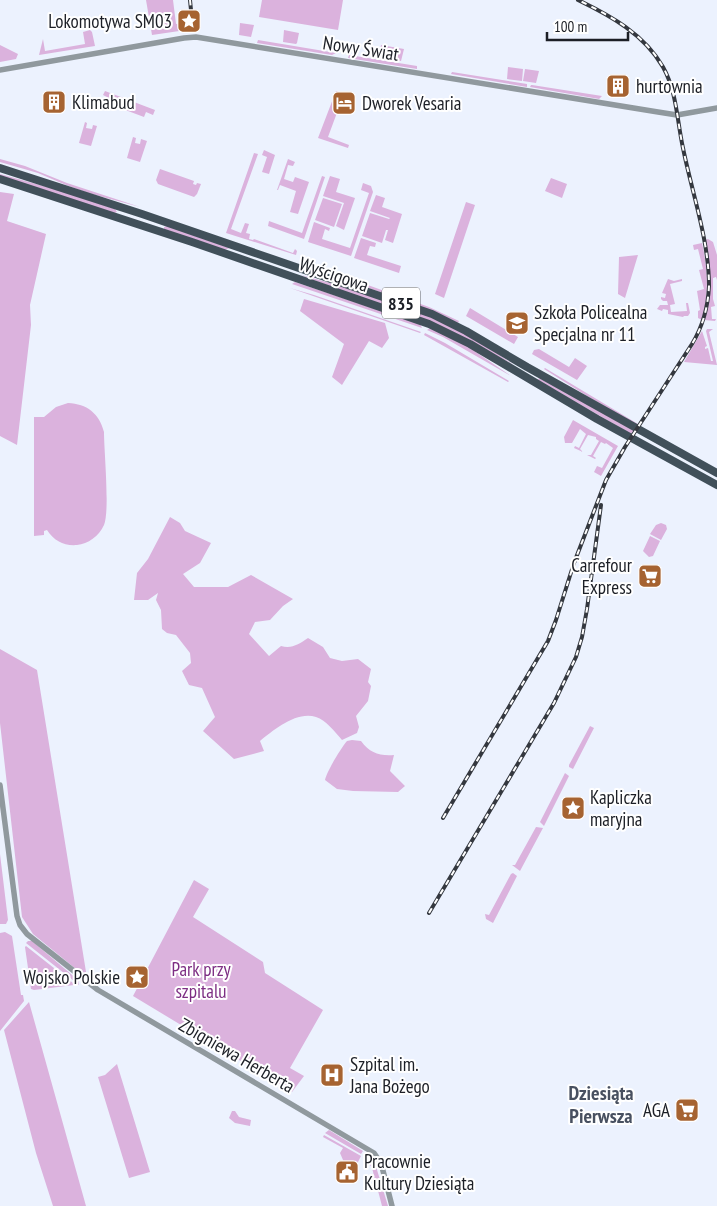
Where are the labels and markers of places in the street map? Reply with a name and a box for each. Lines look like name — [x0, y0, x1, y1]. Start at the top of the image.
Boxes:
place icon: Lokomotywa SM03 — [176, 8, 202, 34]
place label: Lokomotywa SM03 — [48, 9, 172, 33]
building icon: hurtownia — [605, 73, 631, 99]
place label: hurtownia — [636, 74, 703, 98]
building icon: Klimabud — [41, 89, 67, 115]
place label: Klimabud — [72, 90, 135, 114]
hotel icon: Dworek Vesaria — [331, 90, 357, 116]
place label: Dworek Vesaria — [362, 91, 461, 115]
place label: Szkoła Policealna Specjalna nr 11 — [534, 300, 647, 346]
school or university icon: Szkoła Policealna Specjalna nr 11 — [504, 310, 530, 336]
place label: Carrefour Express — [571, 553, 633, 599]
supermarket icon: Carrefour Express — [637, 563, 663, 589]
place label: Kapliczka maryjna — [590, 785, 652, 831]
place icon: Kapliczka maryjna — [560, 795, 586, 821]
place icon: Wojsko Polskie — [124, 964, 150, 990]
place label: Wojsko Polskie — [23, 965, 120, 989]
place label: Szpital im. Jana Bożego — [349, 1052, 430, 1098]
hospital icon: Szpital im. Jana Bożego — [319, 1062, 345, 1088]
supermarket icon: AGA — [674, 1097, 700, 1123]
place label: AGA — [643, 1098, 670, 1122]
place label: Pracownie Kultury Dziesiąta — [364, 1149, 474, 1195]
public building icon: Pracownie Kultury Dziesiąta — [334, 1159, 360, 1185]

